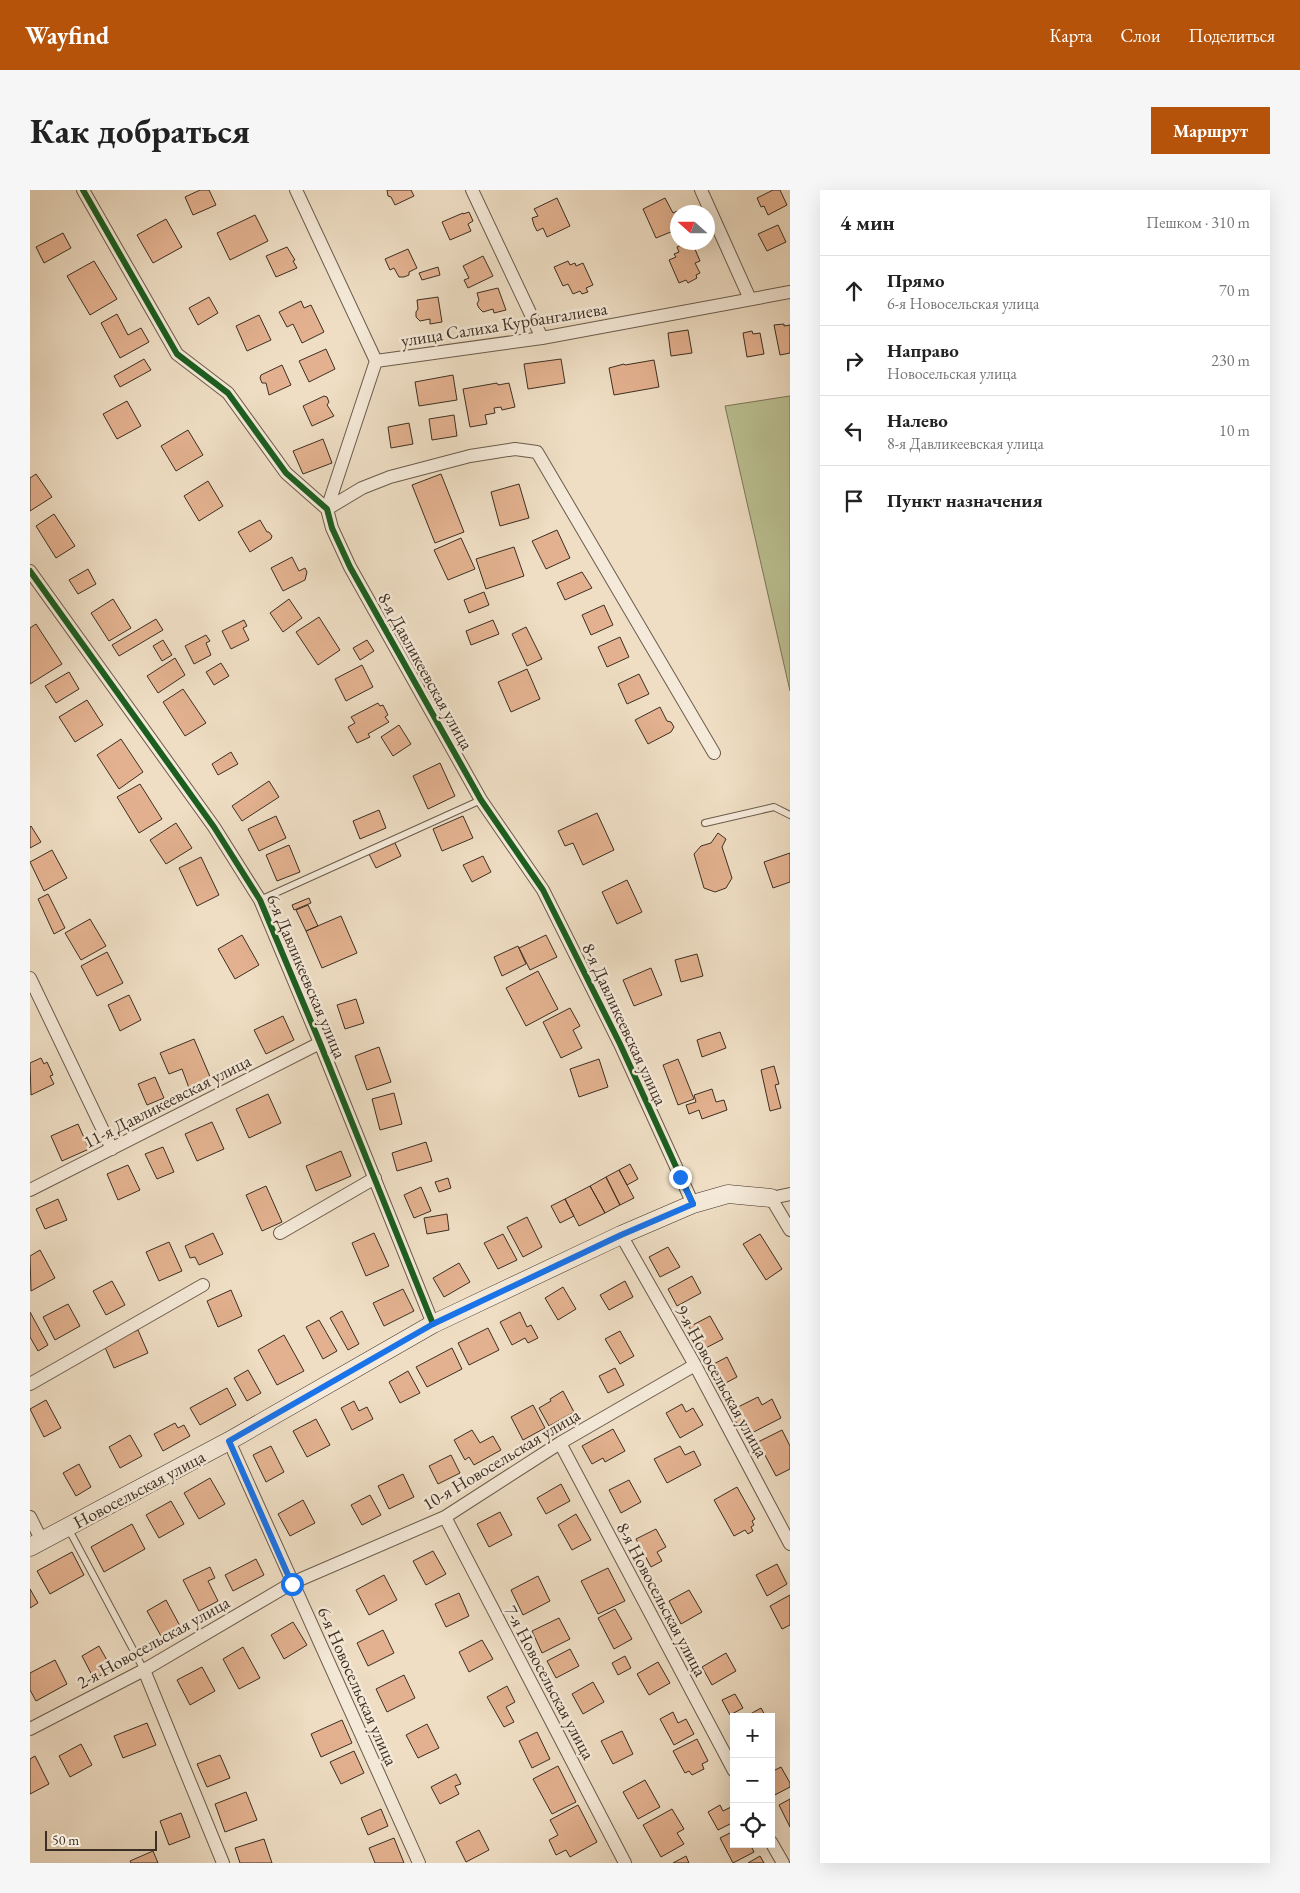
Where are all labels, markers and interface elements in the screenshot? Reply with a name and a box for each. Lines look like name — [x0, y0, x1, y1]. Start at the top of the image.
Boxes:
text: Wayfind — [25, 20, 109, 51]
text: Карта — [1050, 24, 1093, 47]
text: Слои — [1121, 24, 1160, 47]
text: Поделиться — [1188, 24, 1275, 47]
button: Маршрут — [1151, 107, 1270, 154]
text: Как добраться — [30, 108, 250, 153]
north arrow — [670, 205, 715, 250]
text: 4 мин — [840, 209, 895, 236]
text: Пешком · 310 m — [1146, 212, 1250, 233]
text: Прямо — [887, 268, 945, 293]
icon: ahead — [840, 277, 868, 305]
text: 70 m — [1219, 280, 1250, 301]
text: 6-я Новосельская улица — [887, 293, 1039, 314]
street label: улица Салиха Курбангалиева — [399, 296, 610, 352]
text: Направо — [887, 338, 959, 363]
icon: right — [840, 347, 868, 375]
text: 230 m — [1211, 350, 1250, 371]
text: Новосельская улица — [887, 363, 1017, 384]
text: Налево — [887, 408, 948, 433]
icon: left — [840, 417, 868, 445]
text: 10 m — [1219, 420, 1250, 441]
text: 8-я Давликеевская улица — [887, 433, 1044, 454]
icon: arrive — [840, 487, 868, 515]
text: Пункт назначения — [887, 488, 1043, 513]
street label: 8-я Давликеевская улица — [373, 588, 479, 755]
street label: 6-я Давликеевская улица — [262, 890, 352, 1063]
street label: 8-я Давликеевская улица — [577, 939, 673, 1110]
street label: 11-я Давликеевская улица — [79, 1048, 255, 1153]
route end — [669, 1166, 692, 1189]
street label: 9-я Новосельская улица — [670, 1300, 774, 1462]
street label: 10-я Новосельская улица — [418, 1402, 585, 1515]
street label: Новосельская улица — [69, 1444, 210, 1533]
street label: 8-я Новосельская улица — [612, 1518, 713, 1681]
route start — [281, 1573, 304, 1596]
street label: 2-я Новосельская улица — [72, 1590, 234, 1694]
street label: 7-я Новосельская улица — [500, 1601, 601, 1764]
street label: 6-я Новосельская улица — [313, 1603, 404, 1770]
map controls — [730, 1713, 775, 1848]
button: + — [730, 1713, 775, 1758]
button: − — [730, 1758, 775, 1803]
button: locate — [730, 1803, 775, 1848]
scale bar — [45, 1828, 158, 1851]
text: 50 m — [52, 1831, 79, 1849]

